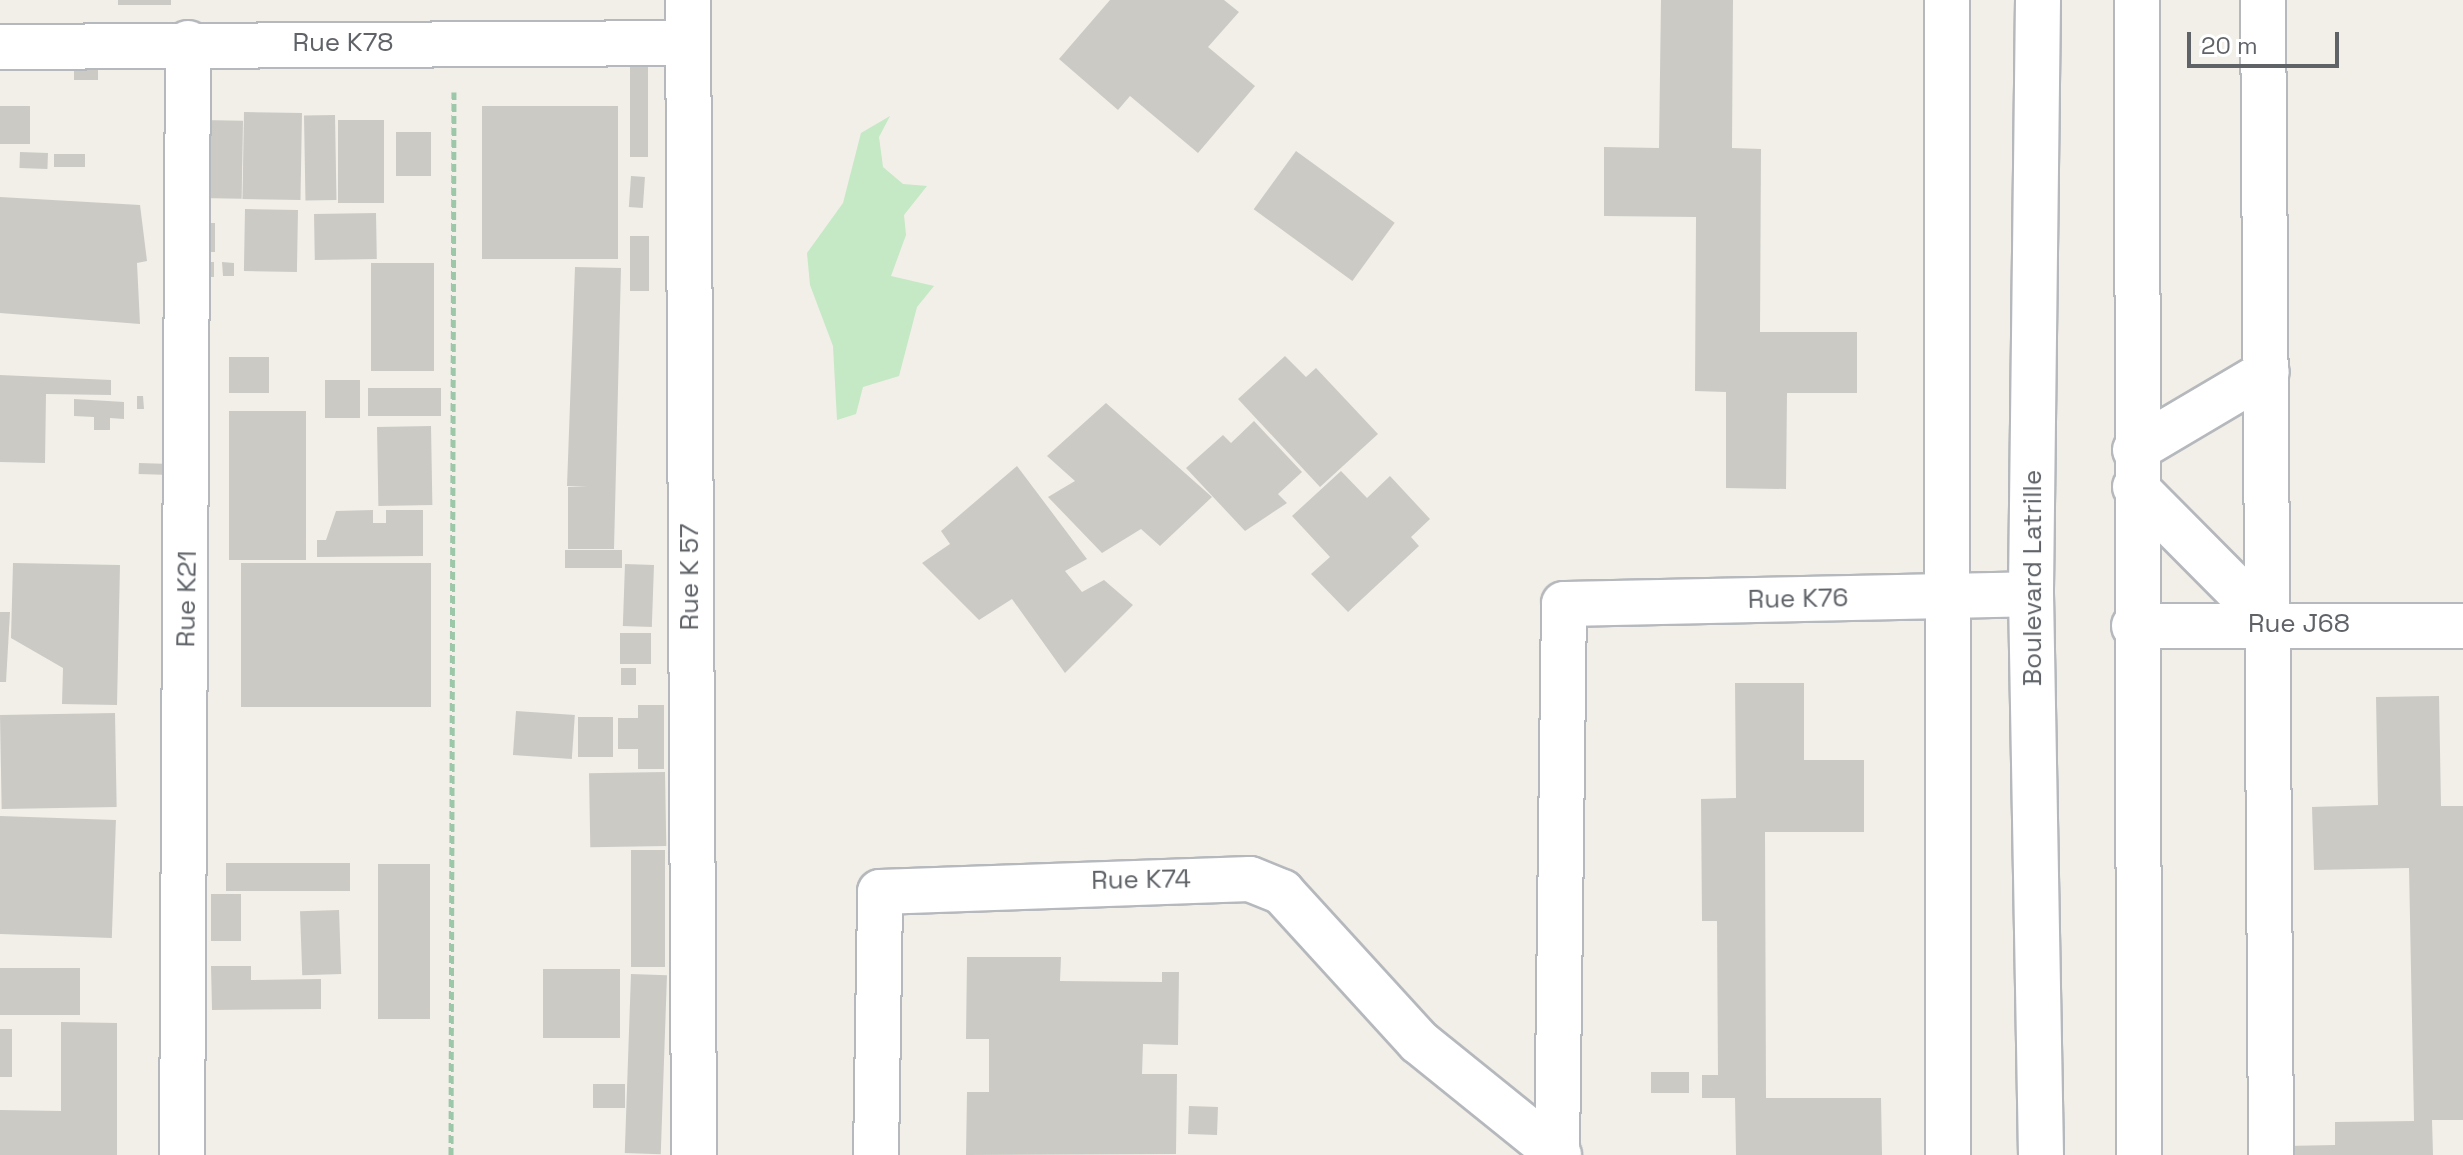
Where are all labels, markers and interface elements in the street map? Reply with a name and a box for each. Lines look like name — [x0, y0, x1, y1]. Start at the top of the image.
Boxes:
scale bar — [2191, 16, 2343, 66]
street label: Rue K78 — [292, 27, 394, 59]
text: 20 m — [2201, 30, 2258, 61]
street label: Boulevard Latrille — [2017, 470, 2049, 686]
street label: Rue K 57 — [674, 524, 706, 630]
street label: Rue K21 — [171, 550, 203, 648]
street label: Rue K76 — [1747, 583, 1849, 615]
street label: Rue J68 — [2248, 608, 2350, 640]
street label: Rue K74 — [1091, 864, 1191, 896]

